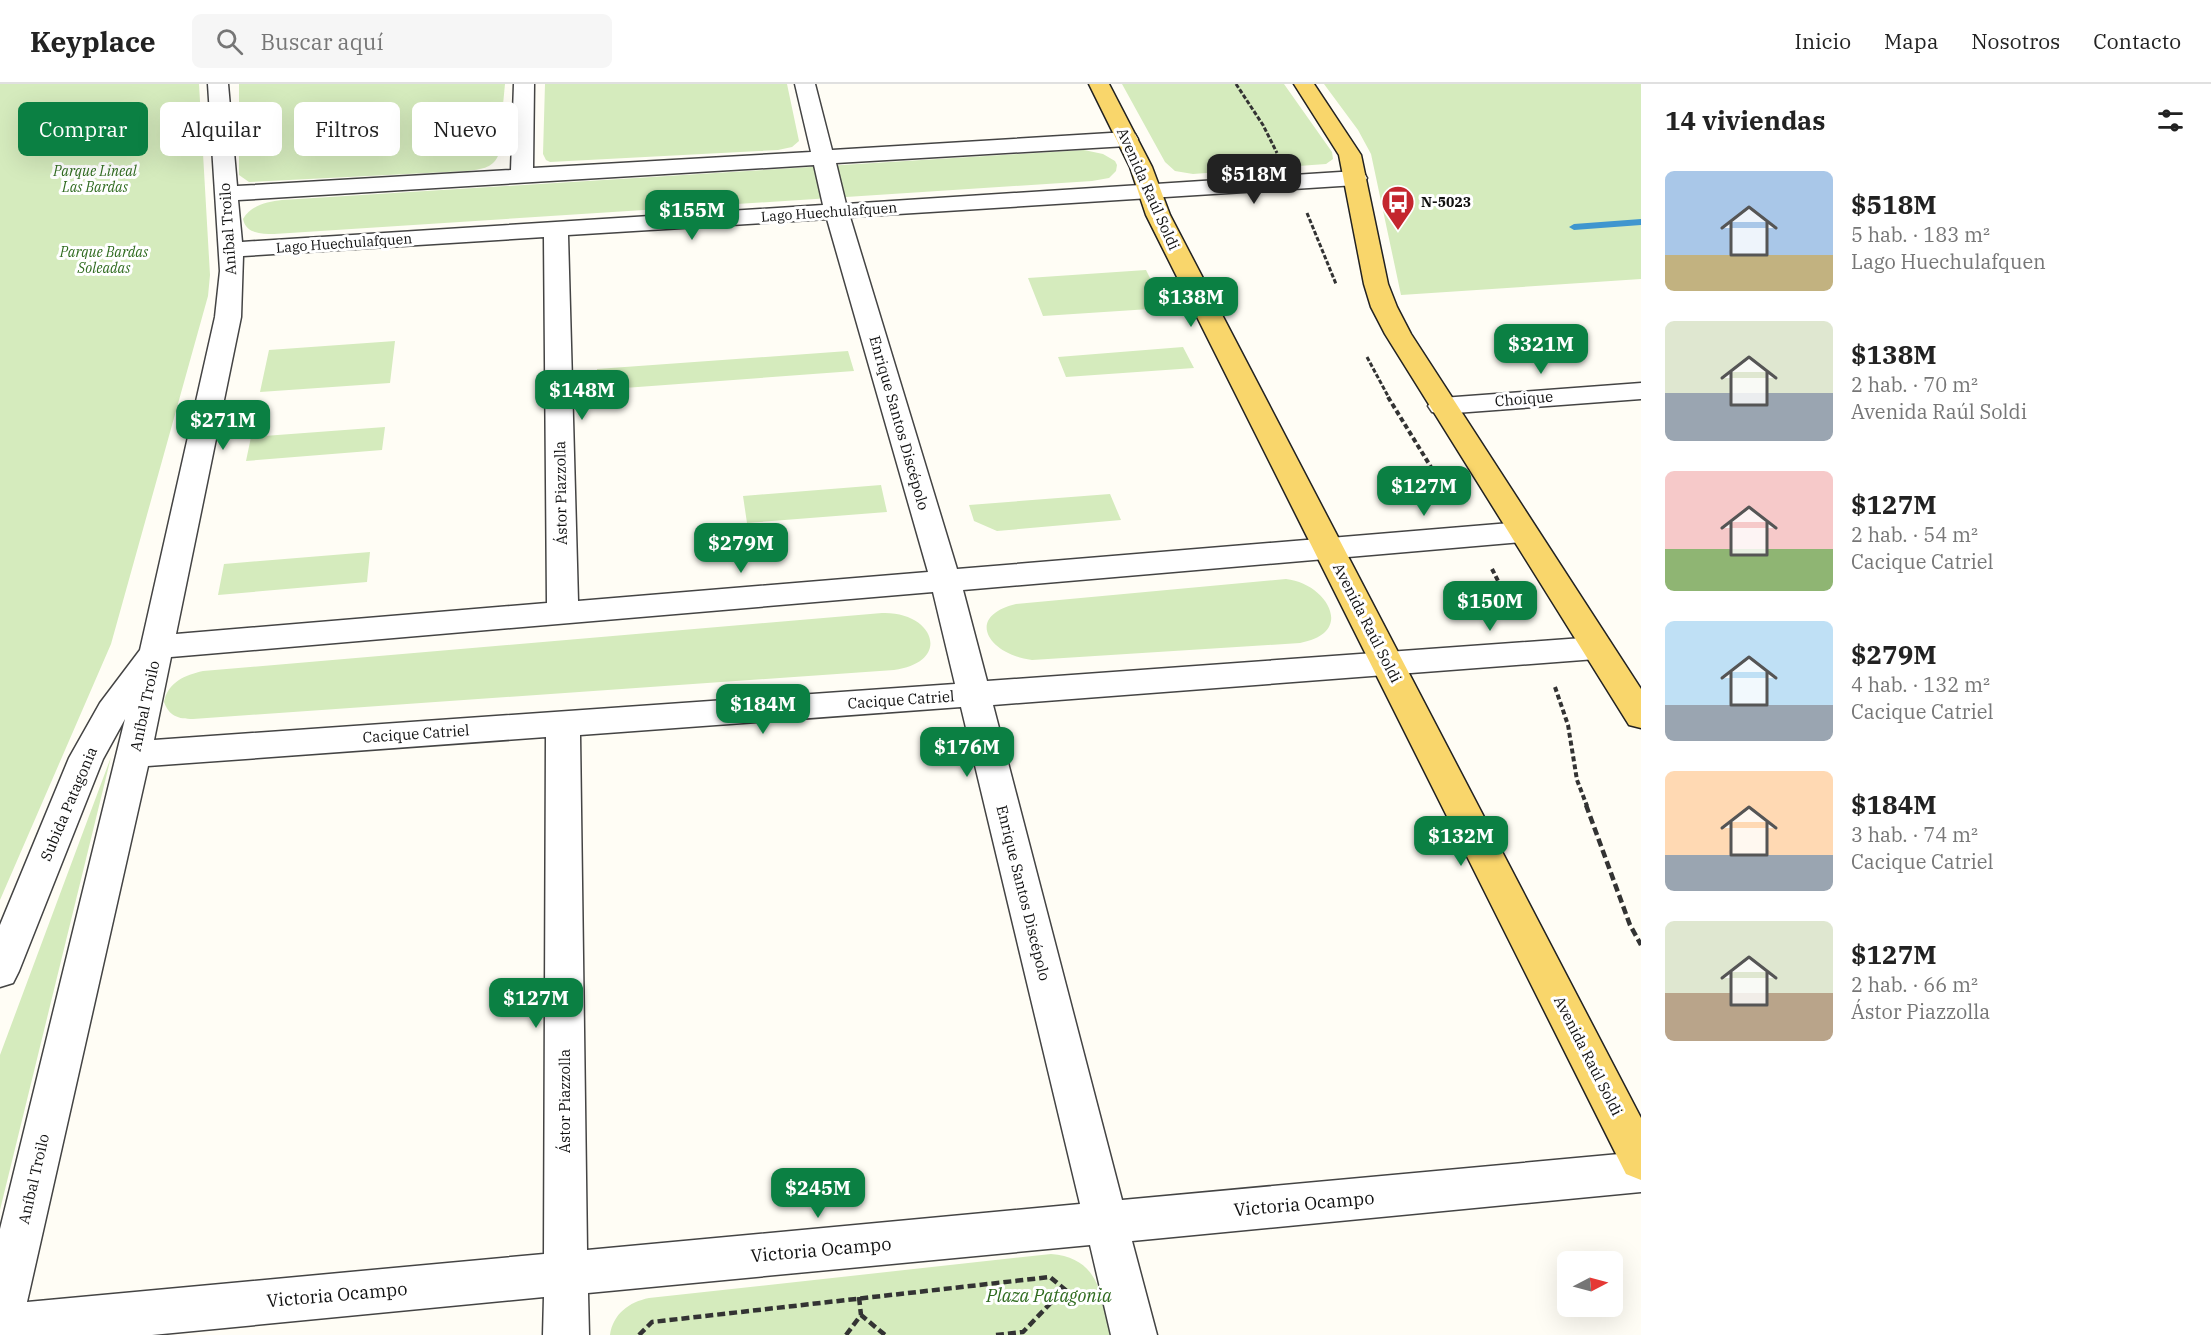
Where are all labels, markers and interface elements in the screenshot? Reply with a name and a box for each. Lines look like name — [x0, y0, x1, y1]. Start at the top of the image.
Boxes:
search box — [192, 14, 612, 68]
text: Keyplace — [30, 23, 156, 60]
icon: search — [213, 25, 246, 58]
text: Buscar aquí — [261, 27, 383, 56]
text: Inicio — [1794, 27, 1851, 55]
text: Mapa — [1884, 27, 1938, 55]
text: Nosotros — [1971, 27, 2060, 55]
text: Contacto — [2093, 27, 2181, 55]
chip: Comprar — [18, 102, 148, 156]
chip: Alquilar — [160, 102, 282, 156]
chip: Filtros — [294, 102, 400, 156]
chip: Nuevo — [412, 102, 518, 156]
text: 14 viviendas — [1665, 103, 1825, 137]
icon: filters — [2154, 104, 2187, 137]
street label: Avenida Raúl Soldi — [1113, 125, 1184, 253]
pin: $518M — [1212, 154, 1296, 205]
text: $518M — [1221, 160, 1287, 187]
park label: Parque Lineal Las Bardas — [52, 162, 138, 196]
street label: Aníbal Troilo — [215, 182, 240, 276]
bus stop icon: N-5023 — [1380, 184, 1416, 231]
text: $518M — [1851, 187, 1937, 221]
pin: $155M — [650, 190, 734, 241]
place label: N-5023 — [1421, 193, 1471, 211]
icon: home — [1713, 195, 1785, 267]
text: $155M — [659, 196, 725, 223]
street label: Lago Huechulafquen — [760, 198, 898, 226]
text: 5 hab. · 183 m² — [1851, 221, 1990, 248]
street label: Lago Huechulafquen — [275, 229, 413, 257]
park label: Parque Bardas Soleadas — [59, 243, 149, 277]
text: Lago Huechulafquen — [1851, 248, 2046, 275]
pin: $138M — [1149, 277, 1233, 328]
text: $138M — [1158, 283, 1224, 310]
pin: $321M — [1499, 324, 1583, 375]
text: $321M — [1508, 330, 1574, 357]
street label: Enrique Santos Discépolo — [865, 333, 933, 512]
text: $138M — [1851, 337, 1937, 371]
icon: home — [1713, 345, 1785, 417]
pin: $148M — [540, 370, 624, 421]
text: 2 hab. · 70 m² — [1851, 371, 1978, 398]
text: $148M — [549, 376, 615, 403]
street label: Choique — [1494, 386, 1554, 411]
text: Avenida Raúl Soldi — [1851, 398, 2027, 425]
pin: $271M — [181, 400, 265, 451]
text: $271M — [190, 406, 256, 433]
street label: Ástor Piazzolla — [550, 441, 571, 545]
pin: $127M — [1382, 466, 1466, 517]
text: $127M — [1391, 472, 1457, 499]
text: $127M — [1851, 487, 1937, 521]
icon: home — [1713, 495, 1785, 567]
text: 2 hab. · 54 m² — [1851, 521, 1978, 548]
pin: $279M — [699, 523, 783, 574]
text: $279M — [708, 529, 774, 556]
text: Cacique Catriel — [1851, 548, 1993, 575]
street label: Avenida Raúl Soldi — [1329, 560, 1406, 686]
pin: $150M — [1448, 581, 1532, 632]
text: $150M — [1457, 587, 1523, 614]
text: $279M — [1851, 637, 1937, 671]
icon: home — [1713, 645, 1785, 717]
street label: Aníbal Troilo — [126, 659, 163, 753]
text: 4 hab. · 132 m² — [1851, 671, 1990, 698]
pin: $184M — [721, 684, 805, 735]
street label: Cacique Catriel — [847, 686, 955, 713]
text: $184M — [730, 690, 796, 717]
text: Cacique Catriel — [1851, 698, 1993, 725]
street label: Cacique Catriel — [362, 720, 470, 747]
pin: $176M — [925, 727, 1009, 778]
text: $176M — [934, 733, 1000, 760]
street label: Subida Patagonia — [36, 744, 101, 864]
text: $184M — [1851, 787, 1937, 821]
icon: home — [1713, 795, 1785, 867]
street label: Enrique Santos Discépolo — [992, 803, 1055, 983]
pin: $132M — [1419, 816, 1503, 867]
text: 3 hab. · 74 m² — [1851, 821, 1978, 848]
text: $132M — [1428, 822, 1494, 849]
text: Cacique Catriel — [1851, 848, 1993, 875]
text: $127M — [1851, 937, 1937, 971]
icon: home — [1713, 945, 1785, 1017]
text: 2 hab. · 66 m² — [1851, 971, 1978, 998]
pin: $127M — [494, 978, 578, 1029]
text: $127M — [503, 984, 569, 1011]
street label: Avenida Raúl Soldi — [1550, 993, 1627, 1119]
text: Ástor Piazzolla — [1851, 998, 1990, 1025]
street label: Ástor Piazzolla — [555, 1049, 574, 1153]
street label: Aníbal Troilo — [14, 1132, 53, 1226]
pin: $245M — [776, 1168, 860, 1219]
text: $245M — [785, 1174, 851, 1201]
street label: Victoria Ocampo — [1233, 1186, 1375, 1221]
street label: Victoria Ocampo — [750, 1232, 892, 1267]
north arrow — [1557, 1251, 1623, 1317]
map controls — [1557, 1251, 1623, 1317]
street label: Victoria Ocampo — [266, 1277, 408, 1312]
park label: Plaza Patagonia — [985, 1284, 1112, 1307]

